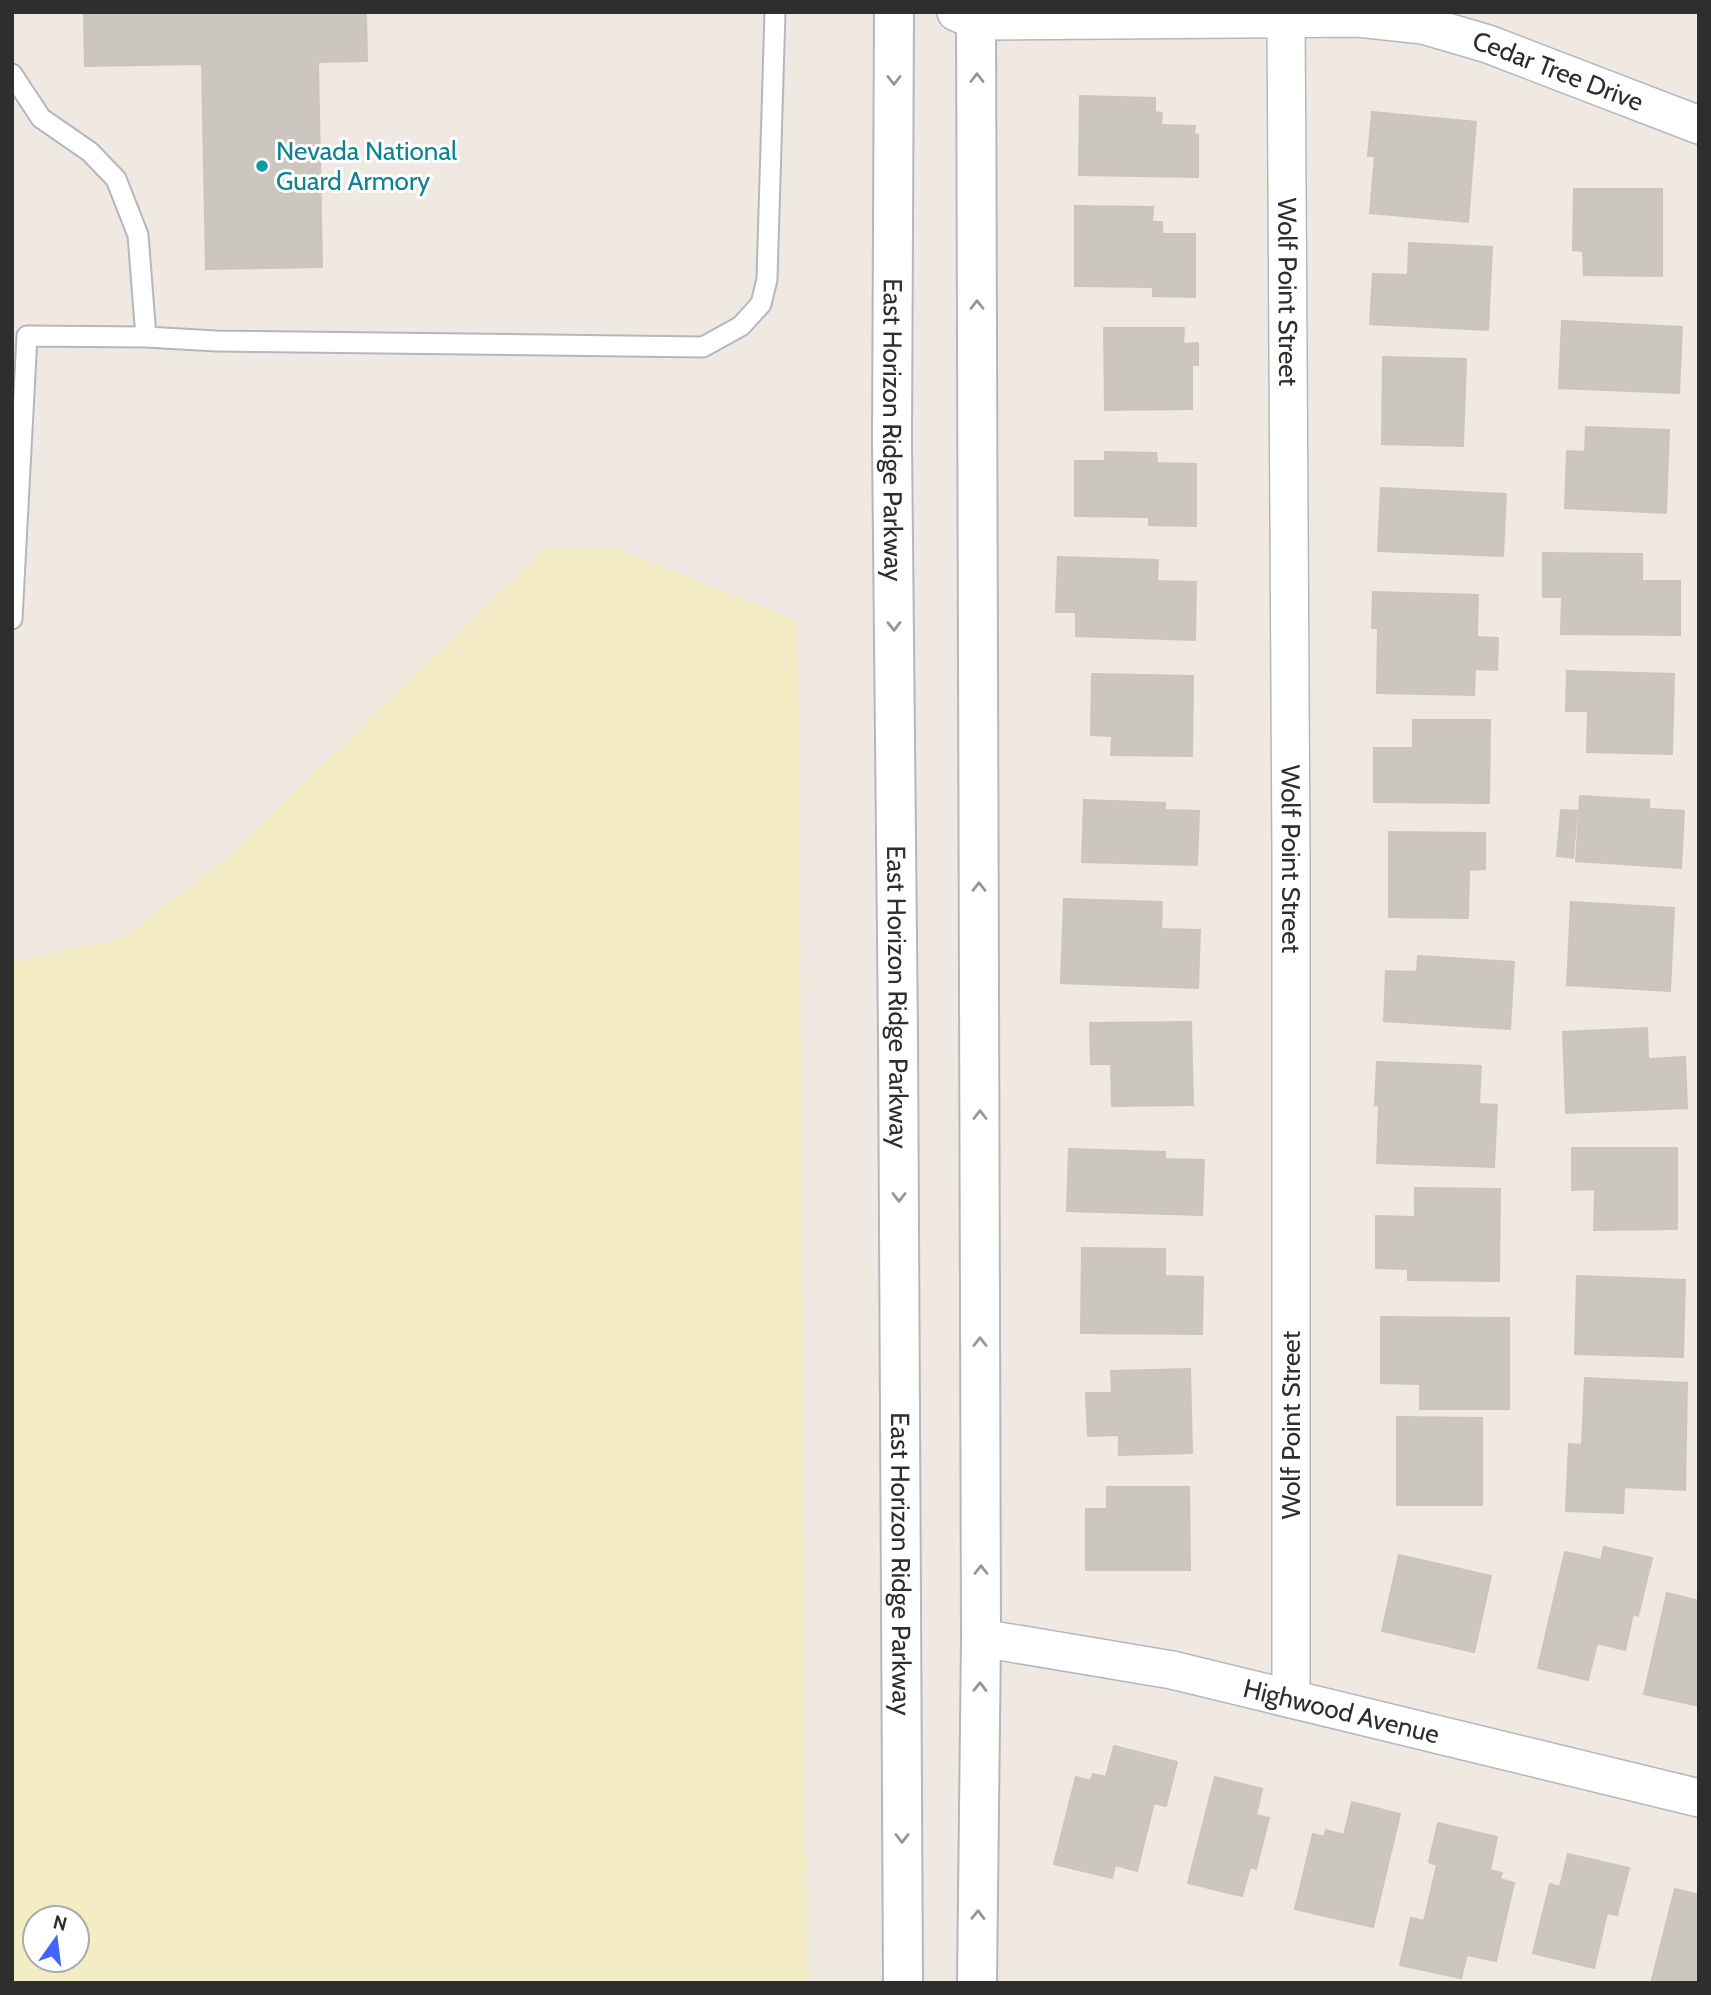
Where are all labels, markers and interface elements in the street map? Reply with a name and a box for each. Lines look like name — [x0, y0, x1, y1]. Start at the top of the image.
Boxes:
street label: Cedar Tree Drive — [1469, 24, 1648, 118]
one-way arrow — [969, 72, 985, 82]
one-way arrow — [886, 76, 902, 86]
place label: Nevada National Guard Armory — [276, 135, 457, 197]
marker: Nevada National Guard Armory — [254, 158, 270, 174]
street label: Wolf Point Street — [1271, 198, 1304, 387]
street label: East Horizon Ridge Parkway — [876, 278, 909, 582]
one-way arrow — [969, 299, 985, 310]
one-way arrow — [886, 622, 902, 632]
street label: Wolf Point Street — [1274, 765, 1307, 954]
street label: East Horizon Ridge Parkway — [880, 845, 915, 1149]
one-way arrow — [971, 881, 987, 892]
one-way arrow — [972, 1109, 988, 1119]
one-way arrow — [891, 1192, 907, 1203]
street label: Wolf Point Street — [1275, 1330, 1307, 1519]
one-way arrow — [972, 1336, 988, 1347]
street label: East Horizon Ridge Parkway — [884, 1412, 918, 1716]
one-way arrow — [973, 1564, 988, 1575]
street label: Highwood Avenue — [1240, 1672, 1443, 1750]
one-way arrow — [972, 1681, 988, 1692]
one-way arrow — [894, 1833, 910, 1844]
north arrow — [21, 1904, 91, 1974]
one-way arrow — [970, 1909, 985, 1920]
text: N — [51, 1910, 69, 1936]

